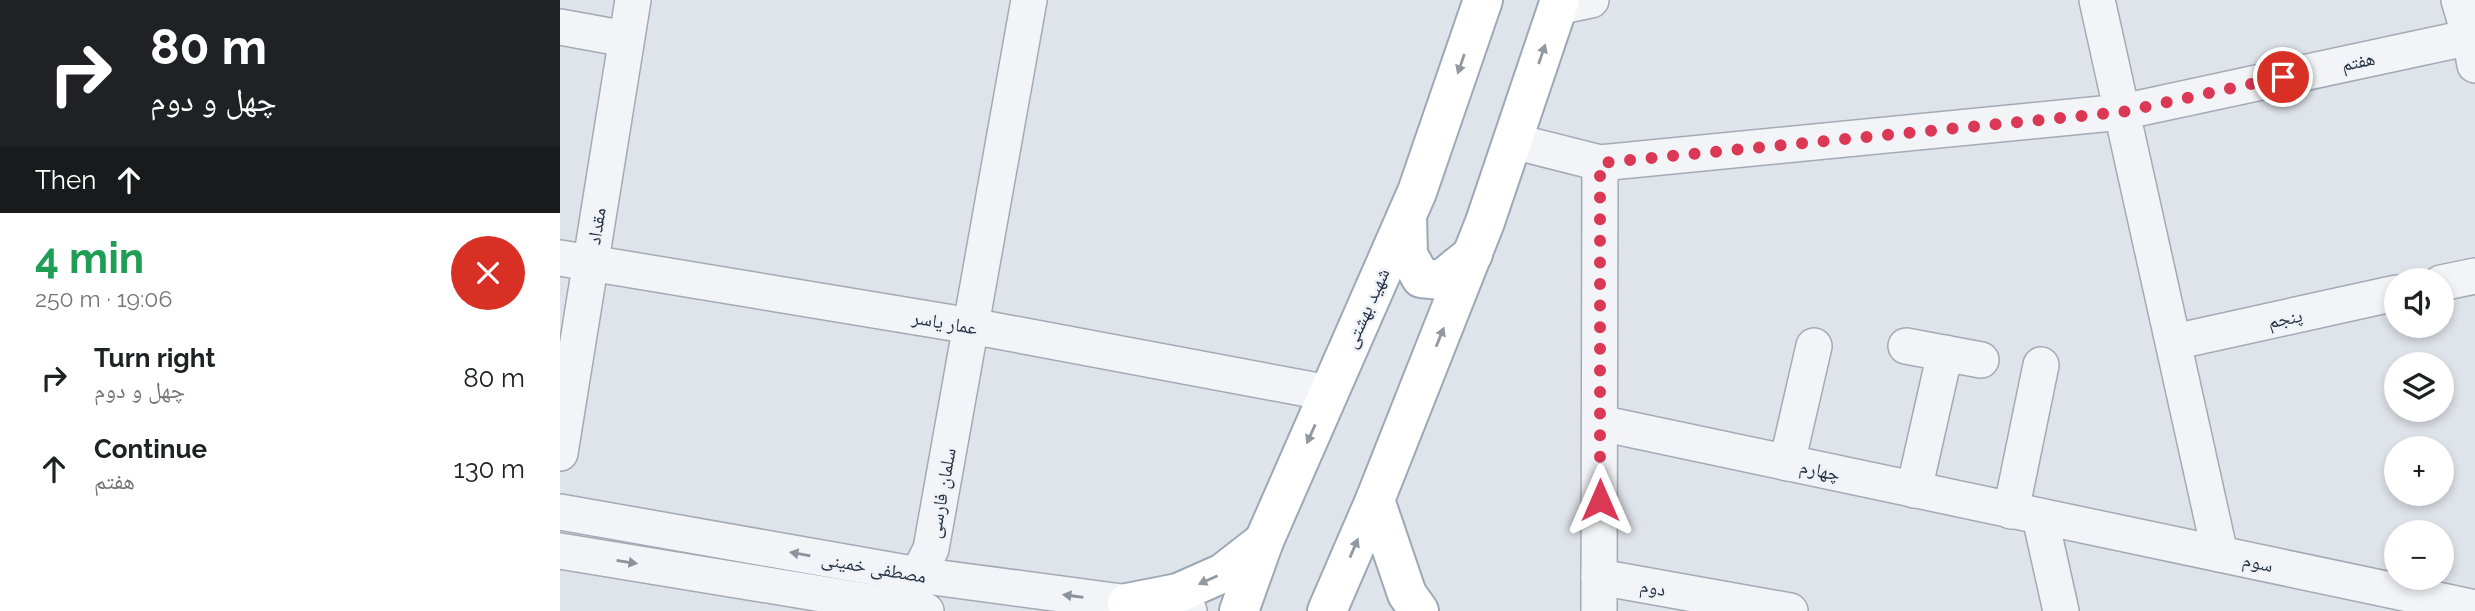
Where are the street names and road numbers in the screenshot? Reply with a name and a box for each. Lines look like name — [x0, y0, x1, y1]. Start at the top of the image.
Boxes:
street label: هفتم — [2339, 47, 2377, 77]
street label: مقداد — [582, 206, 610, 246]
street label: شهید بهشتی — [1339, 265, 1394, 352]
street label: پنجم — [2266, 304, 2305, 334]
street label: عمار یاسر — [909, 305, 980, 340]
street label: سلمان فارسی — [922, 446, 961, 540]
street label: چهارم — [1797, 455, 1842, 488]
street label: مصطفی خمینی — [820, 547, 928, 588]
street label: سوم — [2240, 548, 2275, 579]
street label: دوم — [1638, 574, 1668, 603]

